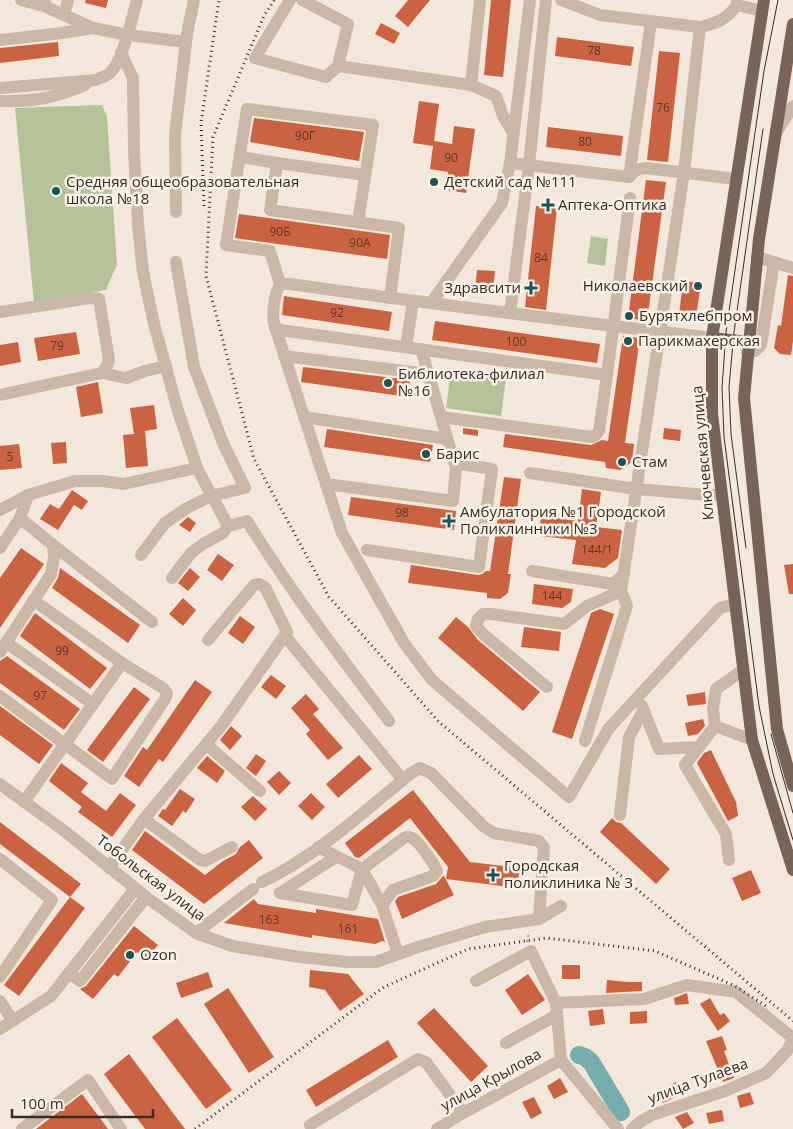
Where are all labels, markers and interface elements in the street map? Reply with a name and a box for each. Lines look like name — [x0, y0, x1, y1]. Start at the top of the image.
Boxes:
house number: 78 — [587, 42, 601, 59]
house number: 76 — [656, 99, 670, 116]
house number: 90Г — [295, 127, 315, 144]
house number: 80 — [578, 133, 592, 150]
house number: 90 — [444, 149, 458, 166]
place label: Средняя общеобразовательная школа №18 — [66, 171, 299, 208]
place label: Детский сад №111 — [444, 171, 577, 191]
marker: Детский сад №111 — [428, 176, 440, 188]
marker: Средняя общеобразовательная школа №18 — [50, 185, 62, 197]
place label: Аптека-Оптика — [558, 194, 667, 214]
marker: Аптека-Оптика — [542, 199, 554, 211]
house number: 90Б — [269, 223, 291, 240]
house number: 90А — [349, 234, 371, 251]
house number: 84 — [534, 249, 548, 266]
place label: Николаевский — [583, 275, 688, 295]
place label: Здравсити — [444, 277, 521, 297]
marker: Николаевский — [692, 280, 704, 292]
marker: Здравсити — [525, 282, 537, 294]
house number: 92 — [330, 304, 344, 321]
place label: Бурятхлебпром — [639, 305, 753, 325]
marker: Бурятхлебпром — [623, 310, 635, 322]
place label: Парикмахерская — [638, 330, 760, 350]
house number: 100 — [506, 333, 526, 350]
marker: Парикмахерская — [622, 335, 634, 347]
house number: 79 — [50, 337, 64, 354]
place label: Библиотека-филиал №16 — [398, 363, 544, 400]
marker: Библиотека-филиал №16 — [382, 377, 394, 389]
street label: Ключевская улица — [686, 385, 718, 521]
place label: Барис — [436, 443, 479, 463]
house number: 5 — [7, 448, 14, 465]
marker: Барис — [420, 448, 432, 460]
place label: Стам — [632, 451, 668, 471]
marker: Стам — [616, 456, 628, 468]
place label: Амбулатория №1 Городской Поликлинники №3 — [460, 501, 666, 538]
house number: 98 — [395, 504, 409, 521]
marker: Амбулатория №1 Городской Поликлинники №3 — [442, 514, 456, 528]
house number: 144/1 — [581, 541, 613, 558]
house number: 144 — [542, 587, 562, 604]
house number: 99 — [55, 642, 69, 659]
house number: 97 — [33, 687, 47, 704]
street label: Тобольская улица — [93, 830, 210, 925]
place label: Городская поликлиника № 3 — [504, 855, 633, 892]
marker: Городская поликлиника № 3 — [486, 868, 500, 882]
house number: 163 — [259, 911, 279, 928]
house number: 161 — [338, 920, 358, 937]
place label: Ozon — [140, 944, 177, 964]
marker: Ozon — [124, 949, 136, 961]
street label: улица Крылова — [437, 1043, 544, 1115]
street label: улица Тулаева — [645, 1053, 751, 1107]
scale bar — [12, 1086, 154, 1118]
text: 100 m — [20, 1093, 64, 1113]

